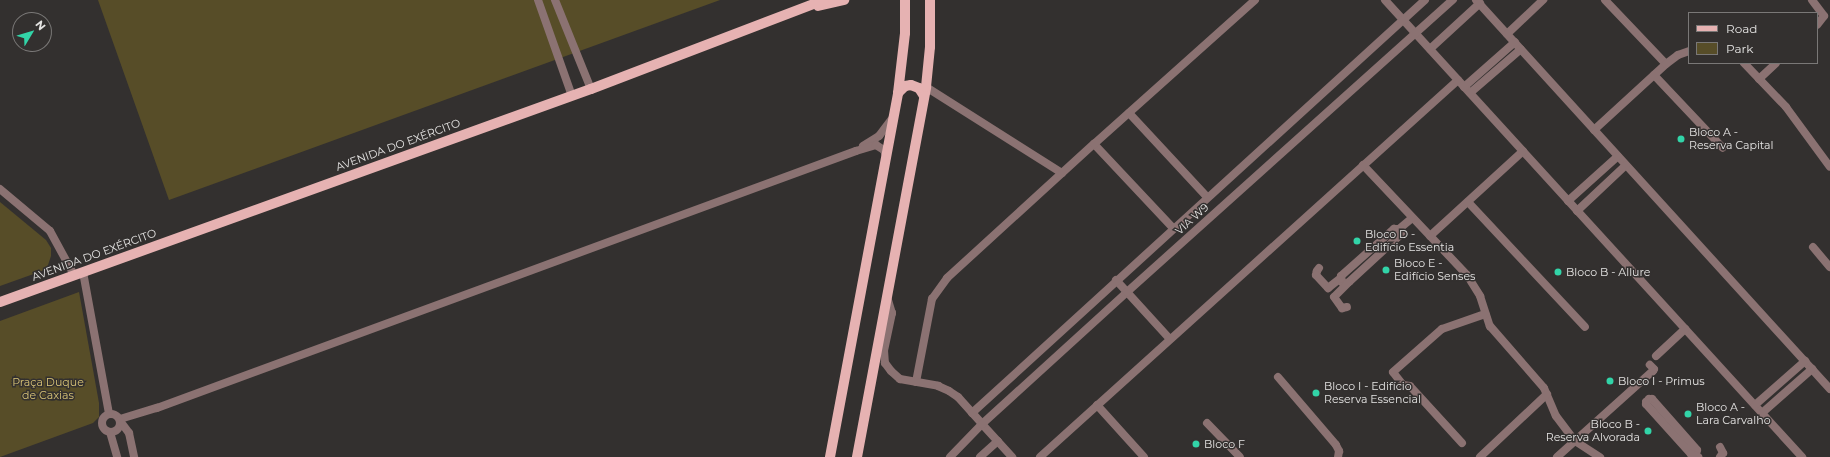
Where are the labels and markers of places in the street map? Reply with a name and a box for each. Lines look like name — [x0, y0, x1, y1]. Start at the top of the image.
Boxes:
place label: Bloco A - Reserva Capital — [1689, 126, 1774, 152]
marker: Bloco A - Reserva Capital — [1676, 134, 1686, 144]
place label: Bloco D - Edifício Essentia — [1365, 228, 1454, 254]
marker: Bloco D - Edifício Essentia — [1352, 236, 1362, 246]
place label: Bloco E - Edifício Senses — [1394, 257, 1475, 283]
marker: Bloco E - Edifício Senses — [1381, 265, 1391, 275]
place label: Bloco B - Allure — [1566, 265, 1650, 279]
marker: Bloco B - Allure — [1553, 267, 1563, 277]
place label: Bloco I - Primus — [1618, 374, 1705, 388]
marker: Bloco I - Primus — [1605, 376, 1615, 386]
place label: Bloco I - Edifício Reserva Essencial — [1324, 380, 1421, 406]
marker: Bloco I - Edifício Reserva Essencial — [1311, 388, 1321, 398]
place label: Bloco A - Lara Carvalho — [1696, 401, 1771, 427]
marker: Bloco A - Lara Carvalho — [1683, 409, 1693, 419]
place label: Bloco B - Reserva Alvorada — [1546, 418, 1640, 444]
marker: Bloco B - Reserva Alvorada — [1643, 426, 1653, 436]
place label: Bloco F — [1204, 437, 1245, 451]
marker: Bloco F — [1191, 439, 1201, 449]

